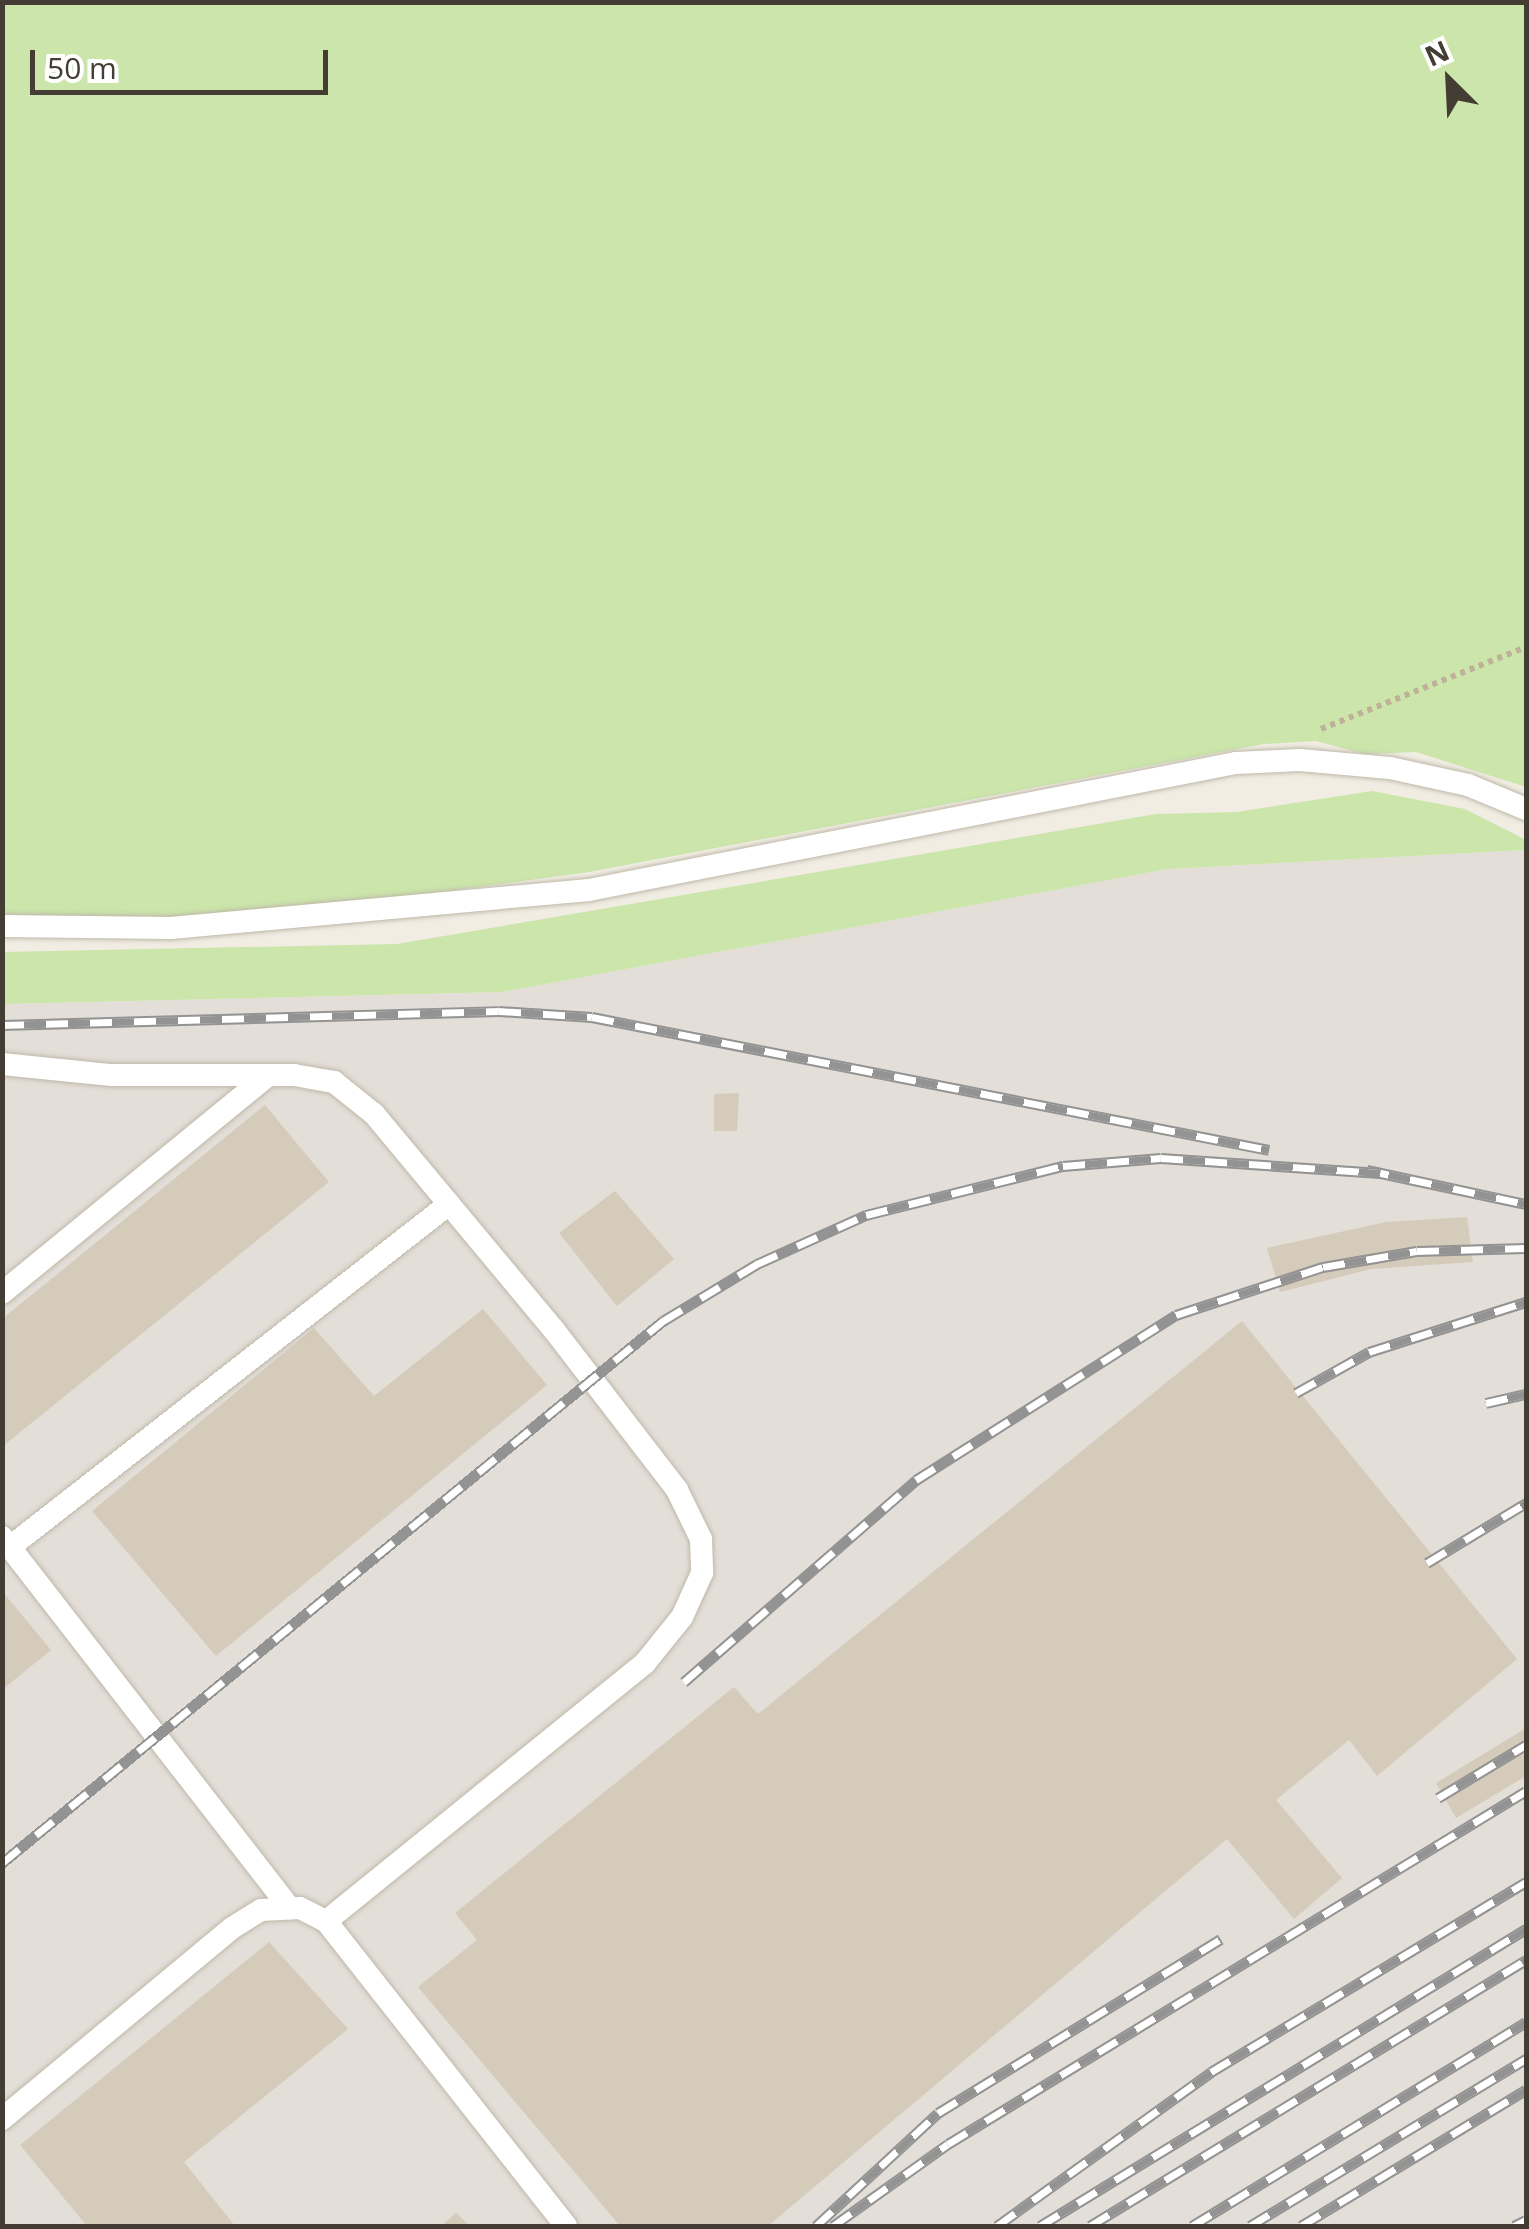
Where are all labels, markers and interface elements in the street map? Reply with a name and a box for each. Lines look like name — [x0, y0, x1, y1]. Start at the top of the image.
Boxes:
scale bar — [35, 30, 332, 92]
north arrow — [1399, 30, 1499, 130]
text: N — [1419, 31, 1455, 75]
text: 50 m — [47, 47, 117, 88]

